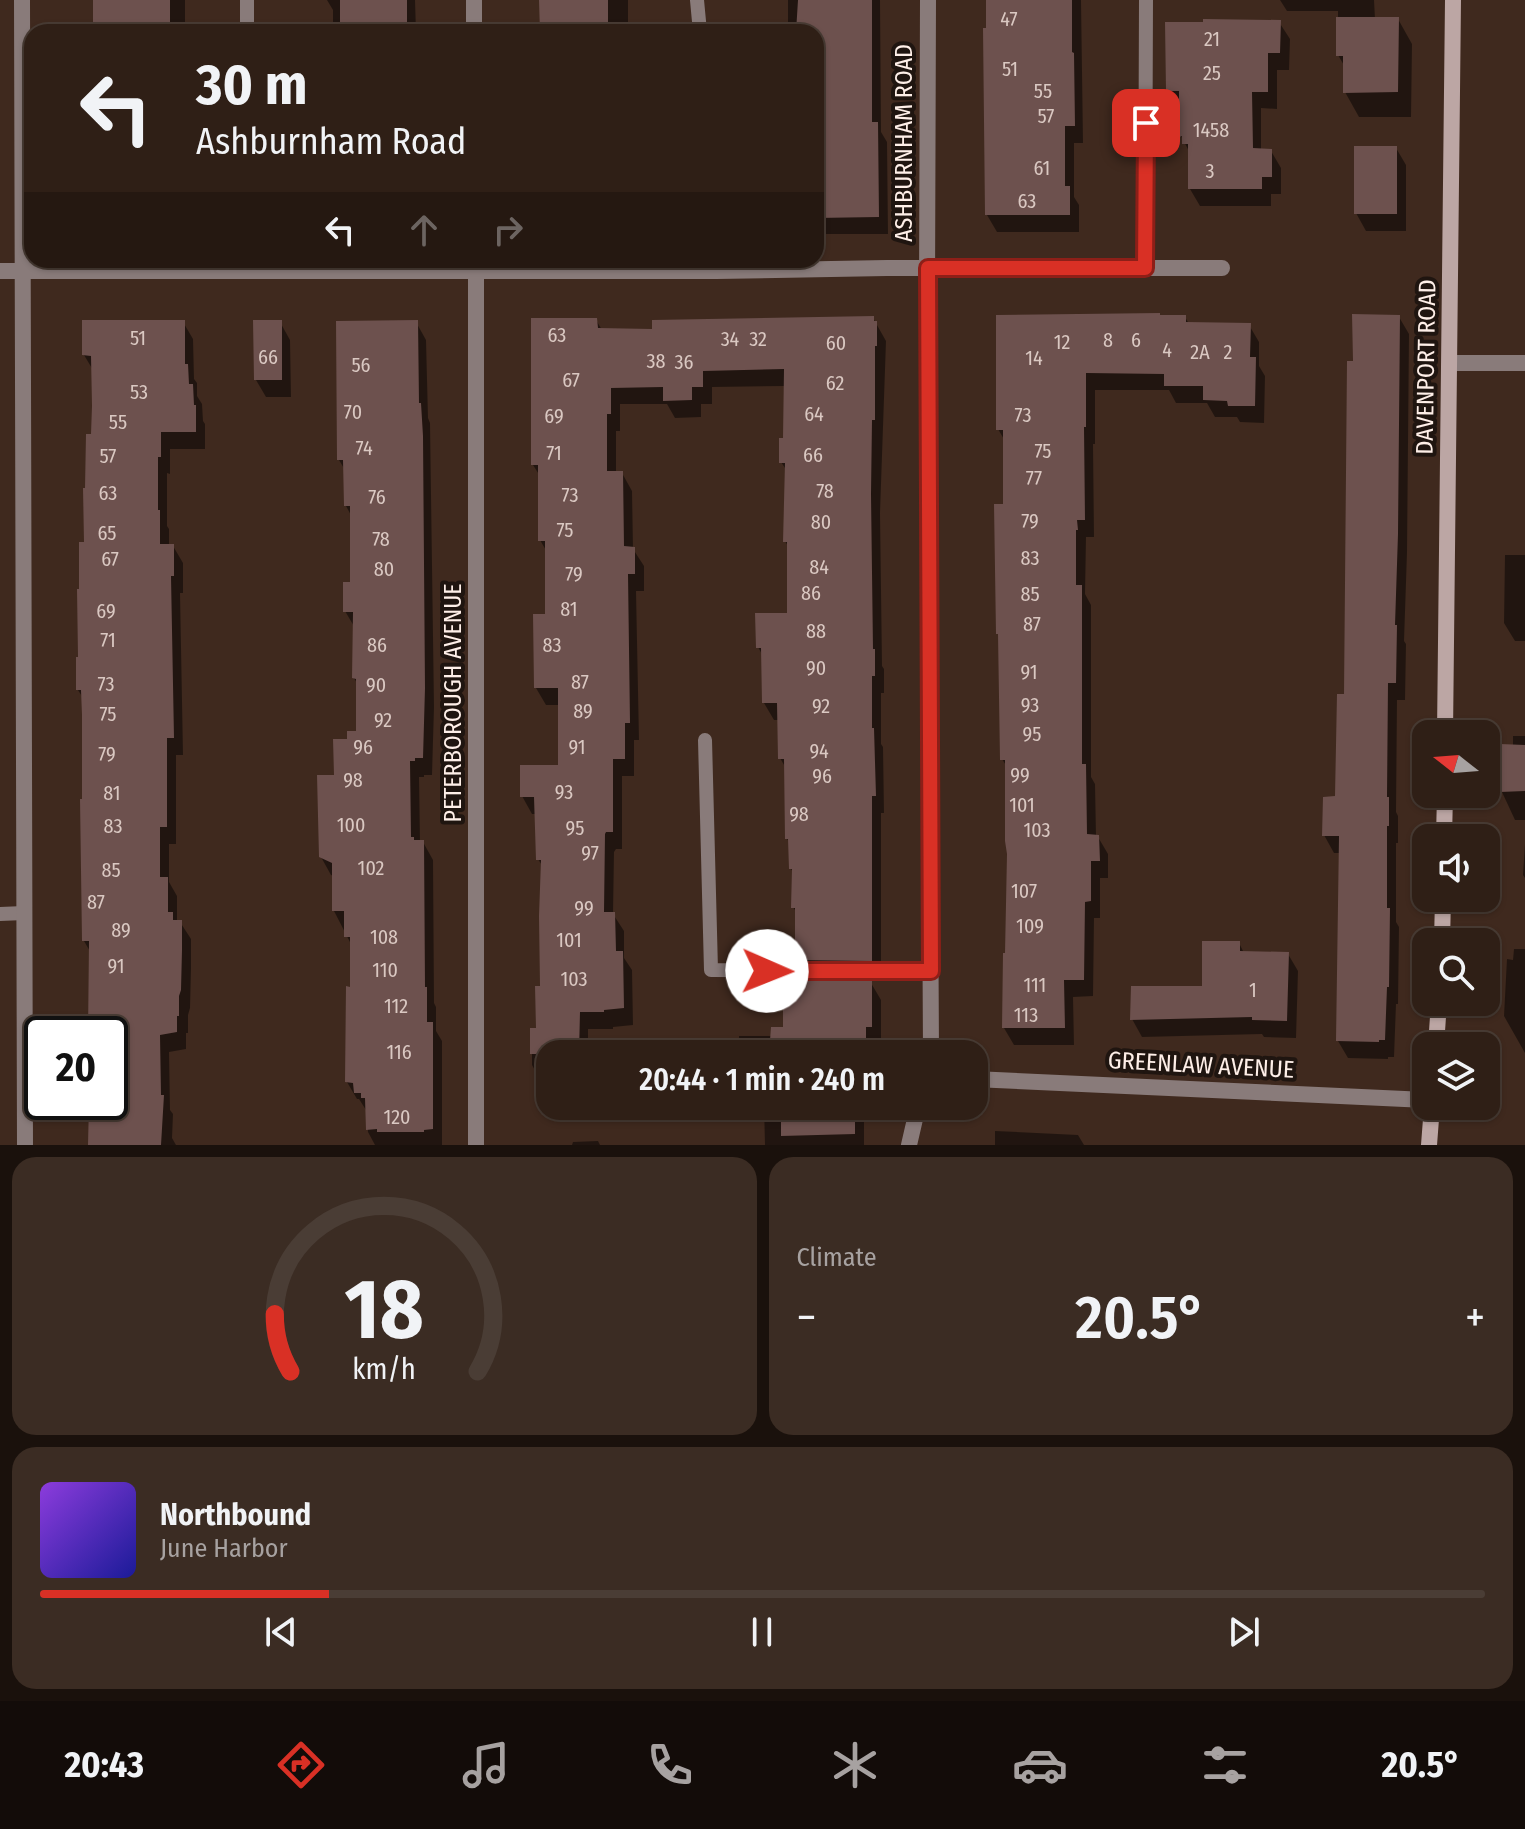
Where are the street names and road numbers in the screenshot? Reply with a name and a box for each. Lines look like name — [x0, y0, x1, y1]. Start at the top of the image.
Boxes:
street label: ASHBURNHAM ROAD — [890, 44, 918, 242]
street label: DAVENPORT ROAD — [1410, 279, 1442, 455]
street label: PETERBOROUGH AVENUE — [439, 583, 467, 823]
street label: GREENLAW AVENUE — [1107, 1046, 1295, 1084]

